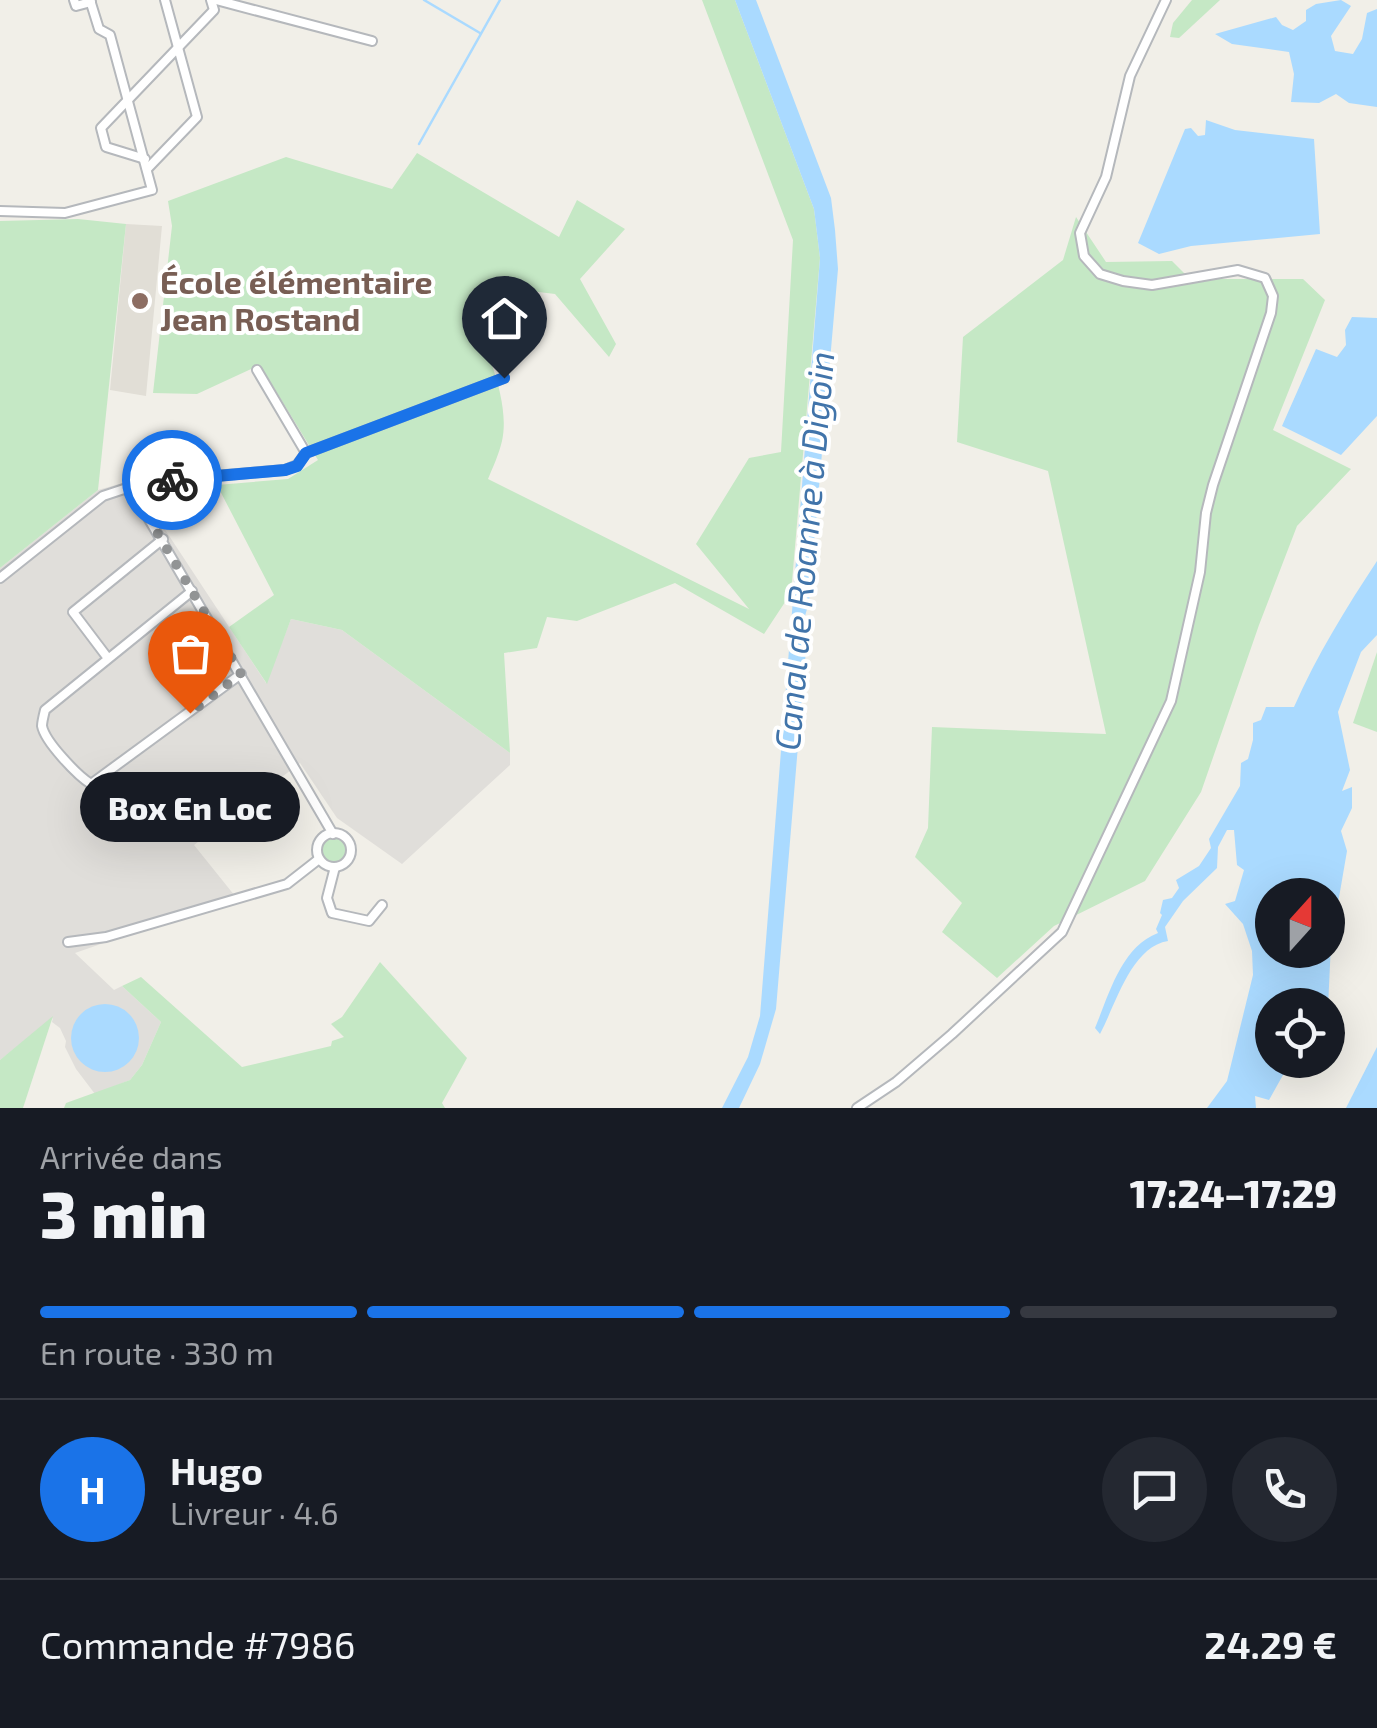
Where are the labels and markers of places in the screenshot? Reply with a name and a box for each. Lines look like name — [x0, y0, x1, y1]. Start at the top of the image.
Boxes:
place label: École élémentaire Jean Rostand — [160, 262, 433, 337]
pin — [462, 276, 547, 379]
marker: École élémentaire Jean Rostand — [129, 290, 151, 312]
pin — [148, 611, 233, 714]
callout: Box En Loc — [80, 773, 300, 843]

